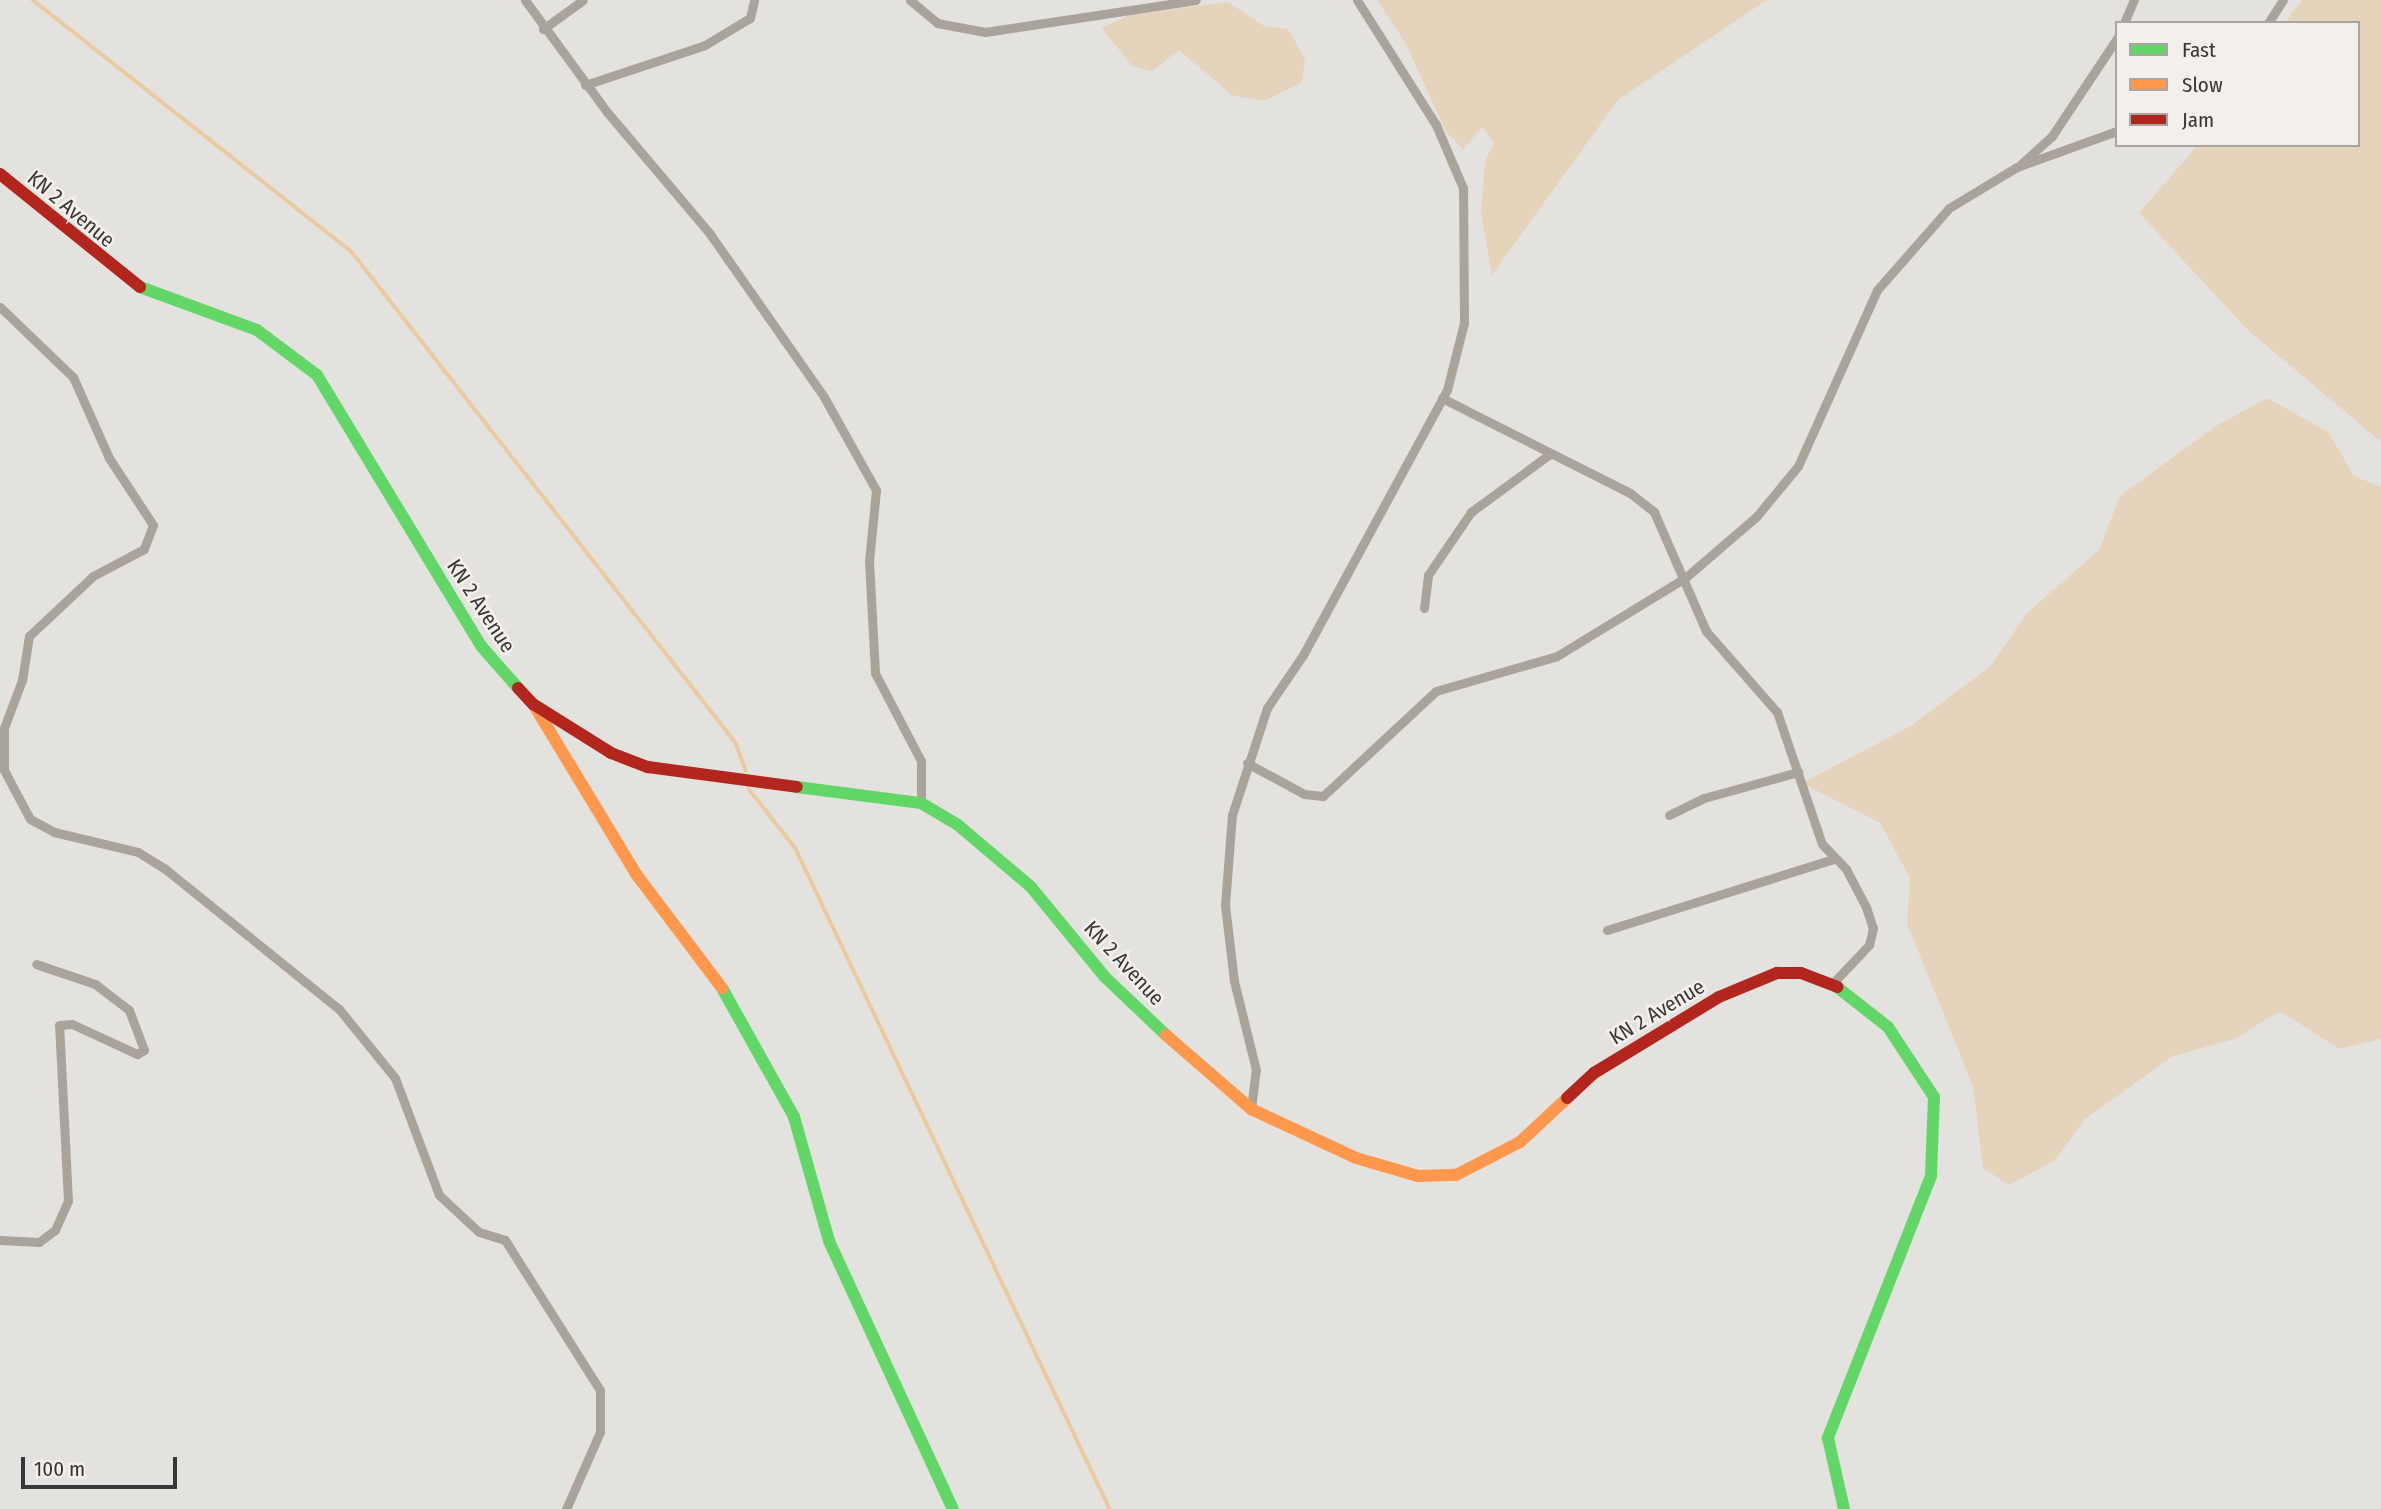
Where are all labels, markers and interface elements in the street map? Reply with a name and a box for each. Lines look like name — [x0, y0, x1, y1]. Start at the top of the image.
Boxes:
legend — [2115, 21, 2360, 147]
text: Fast — [2182, 37, 2216, 63]
text: Slow — [2182, 72, 2223, 98]
text: Jam — [2182, 107, 2214, 133]
street label: KN 2 Avenue — [22, 165, 120, 253]
street label: KN 2 Avenue — [442, 555, 520, 657]
street label: KN 2 Avenue — [1079, 916, 1169, 1010]
street label: KN 2 Avenue — [1605, 974, 1709, 1050]
scale bar — [24, 1442, 180, 1486]
text: 100 m — [34, 1456, 85, 1482]

